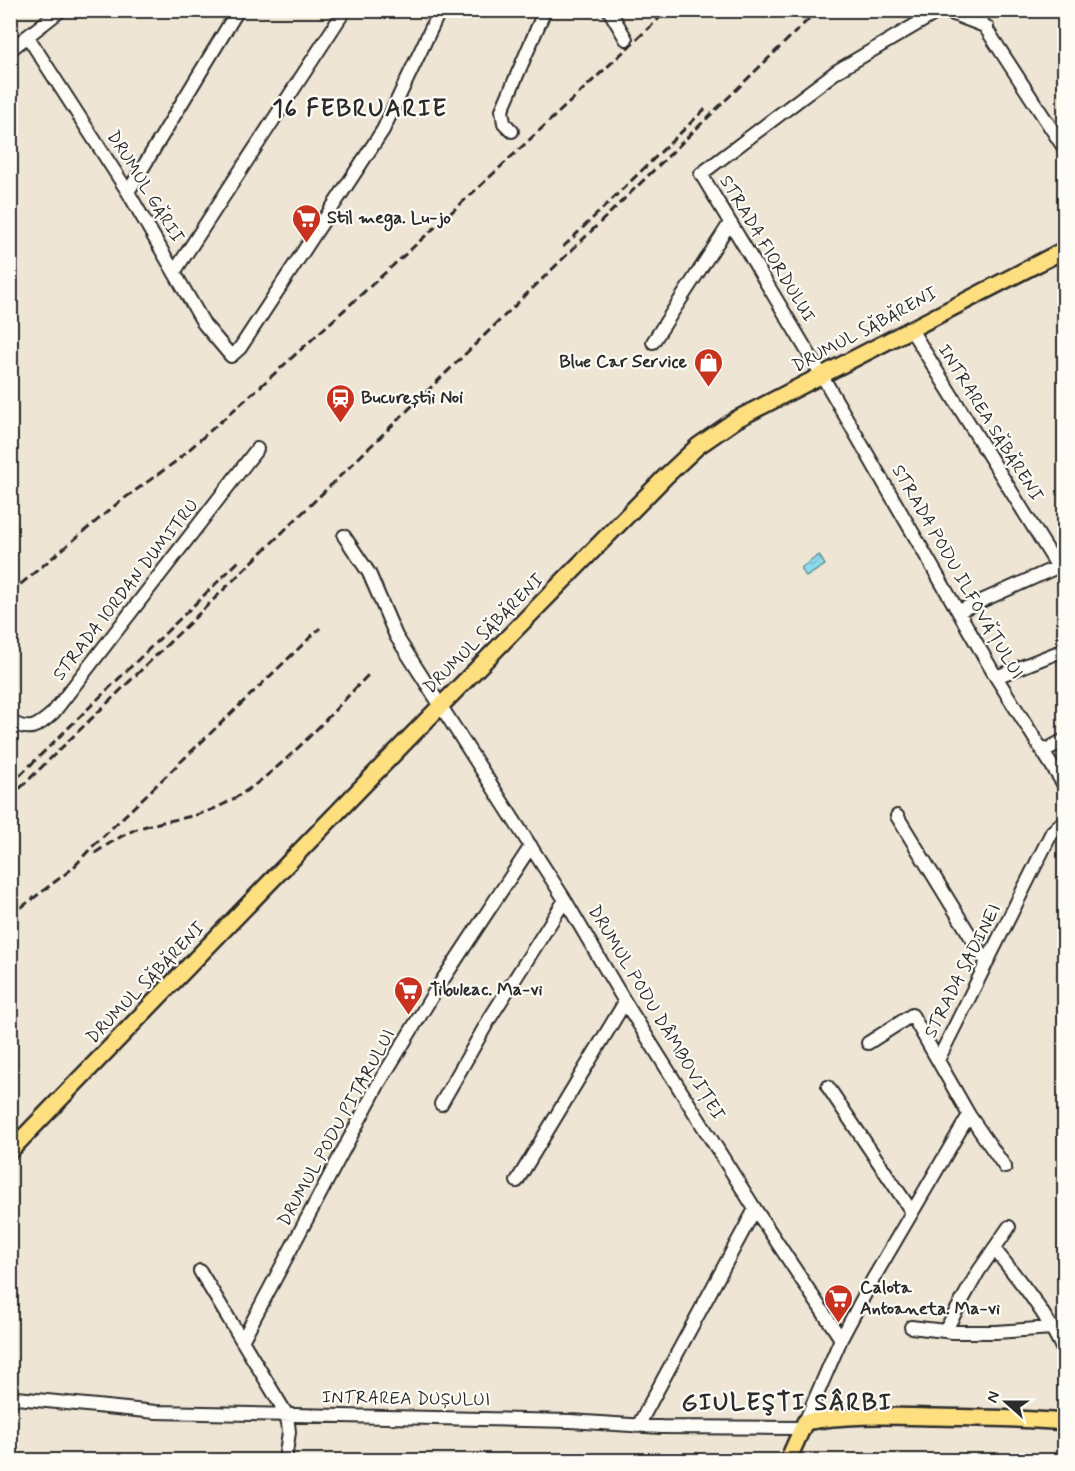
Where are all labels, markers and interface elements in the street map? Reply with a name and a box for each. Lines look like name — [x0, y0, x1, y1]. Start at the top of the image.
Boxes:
district label: 16 FEBRUARIE — [272, 94, 448, 125]
street label: DRUMUL GĂRII — [101, 126, 189, 248]
street label: STRADA FIORDULUI — [714, 171, 820, 327]
supermarket icon: Stil mega. Lu-jo — [290, 202, 322, 244]
place label: Stil mega. Lu-jo — [327, 206, 451, 232]
street label: DRUMUL SĂBĂRENI — [788, 282, 942, 378]
street label: INTRAREA SĂBĂRENI — [932, 340, 1048, 506]
shop icon: Blue Car Service — [692, 346, 724, 388]
place label: Blue Car Service — [559, 350, 688, 374]
station icon: Bucureștii Noi — [324, 382, 356, 424]
place label: Bucureștii Noi — [361, 386, 463, 410]
street label: STRADA PODU ILFOVĂȚULUI — [886, 460, 1028, 684]
street label: STRADA IORDAN DUMITRU — [48, 494, 204, 686]
street label: DRUMUL SĂBĂRENI — [419, 569, 549, 699]
street label: STRADA SADINEI — [919, 900, 1007, 1042]
street label: DRUMUL PODU DÂMBOVIȚEI — [582, 901, 730, 1125]
street label: DRUMUL SĂBĂRENI — [81, 917, 211, 1049]
supermarket icon: Tibuleac. Ma-vi — [393, 974, 425, 1016]
place label: Tibuleac. Ma-vi — [430, 978, 543, 1002]
street label: DRUMUL PODU PITARULUI — [273, 1025, 401, 1231]
place label: Calota Antoaneta. Ma-vi — [860, 1276, 1000, 1321]
supermarket icon: Calota Antoaneta. Ma-vi — [823, 1282, 855, 1324]
north arrow — [976, 1372, 1036, 1432]
street label: INTRAREA DUȘULUI — [322, 1386, 490, 1412]
district label: GIULEŞTI SÂRBI — [681, 1388, 893, 1419]
text: N — [982, 1388, 1005, 1406]

